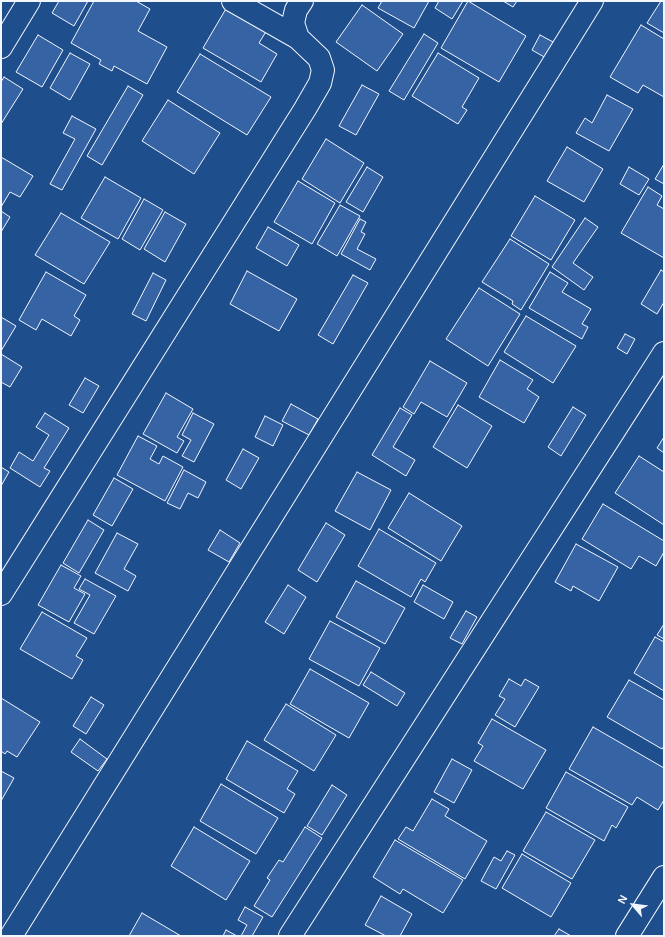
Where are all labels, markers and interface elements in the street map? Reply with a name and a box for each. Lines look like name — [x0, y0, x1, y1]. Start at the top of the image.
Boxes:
north arrow — [613, 885, 653, 925]
text: N — [615, 893, 630, 906]

